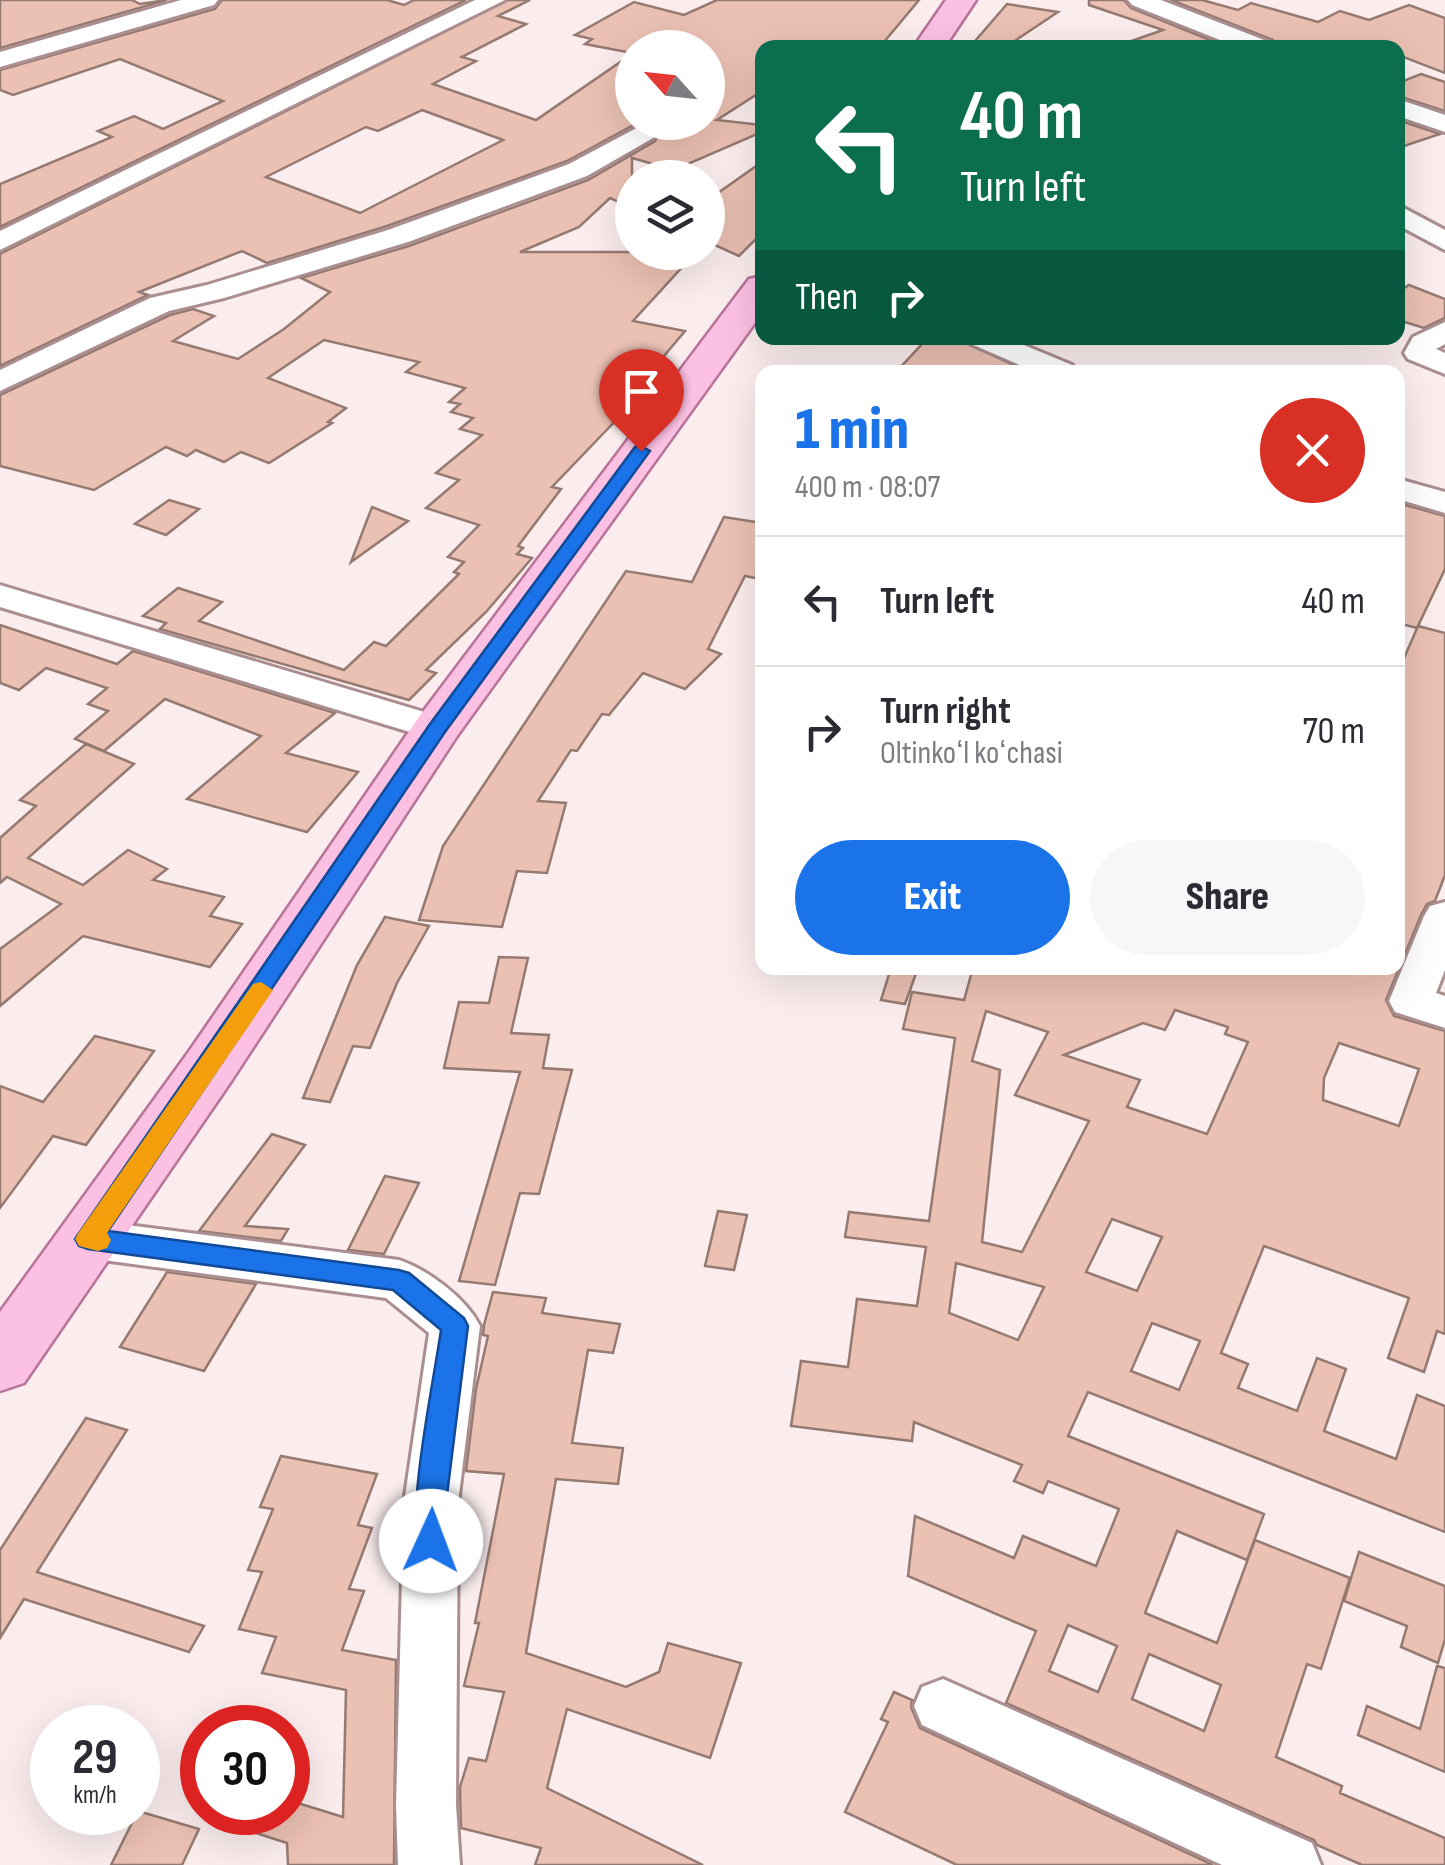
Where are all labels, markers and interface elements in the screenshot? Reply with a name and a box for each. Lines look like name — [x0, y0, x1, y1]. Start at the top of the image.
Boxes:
north arrow — [615, 30, 725, 140]
map controls — [615, 30, 725, 270]
text: 40 m — [960, 75, 1083, 159]
icon: left — [795, 80, 925, 210]
button: layers — [615, 160, 725, 270]
text: Turn left — [960, 160, 1086, 215]
icon: right — [878, 270, 933, 325]
text: Then — [795, 275, 858, 320]
pin — [599, 349, 684, 452]
icon: arrive — [614, 364, 669, 419]
text: 1 min — [795, 394, 909, 466]
button: close — [1260, 398, 1365, 503]
text: 400 m · 08:07 — [795, 468, 940, 507]
icon: left — [795, 574, 850, 629]
text: Turn left — [880, 579, 994, 624]
text: 40 m — [1302, 579, 1365, 624]
text: Turn right — [880, 689, 1011, 734]
icon: right — [795, 704, 850, 759]
text: 70 m — [1303, 709, 1365, 754]
text: Oltinkoʻl koʻchasi — [880, 734, 1063, 773]
button: Exit — [795, 840, 1070, 955]
button: Share — [1090, 840, 1365, 955]
position arrow — [379, 1489, 483, 1593]
speed limit sign: 30 — [180, 1705, 310, 1835]
text: 29 — [72, 1728, 118, 1788]
text: km/h — [73, 1780, 117, 1811]

